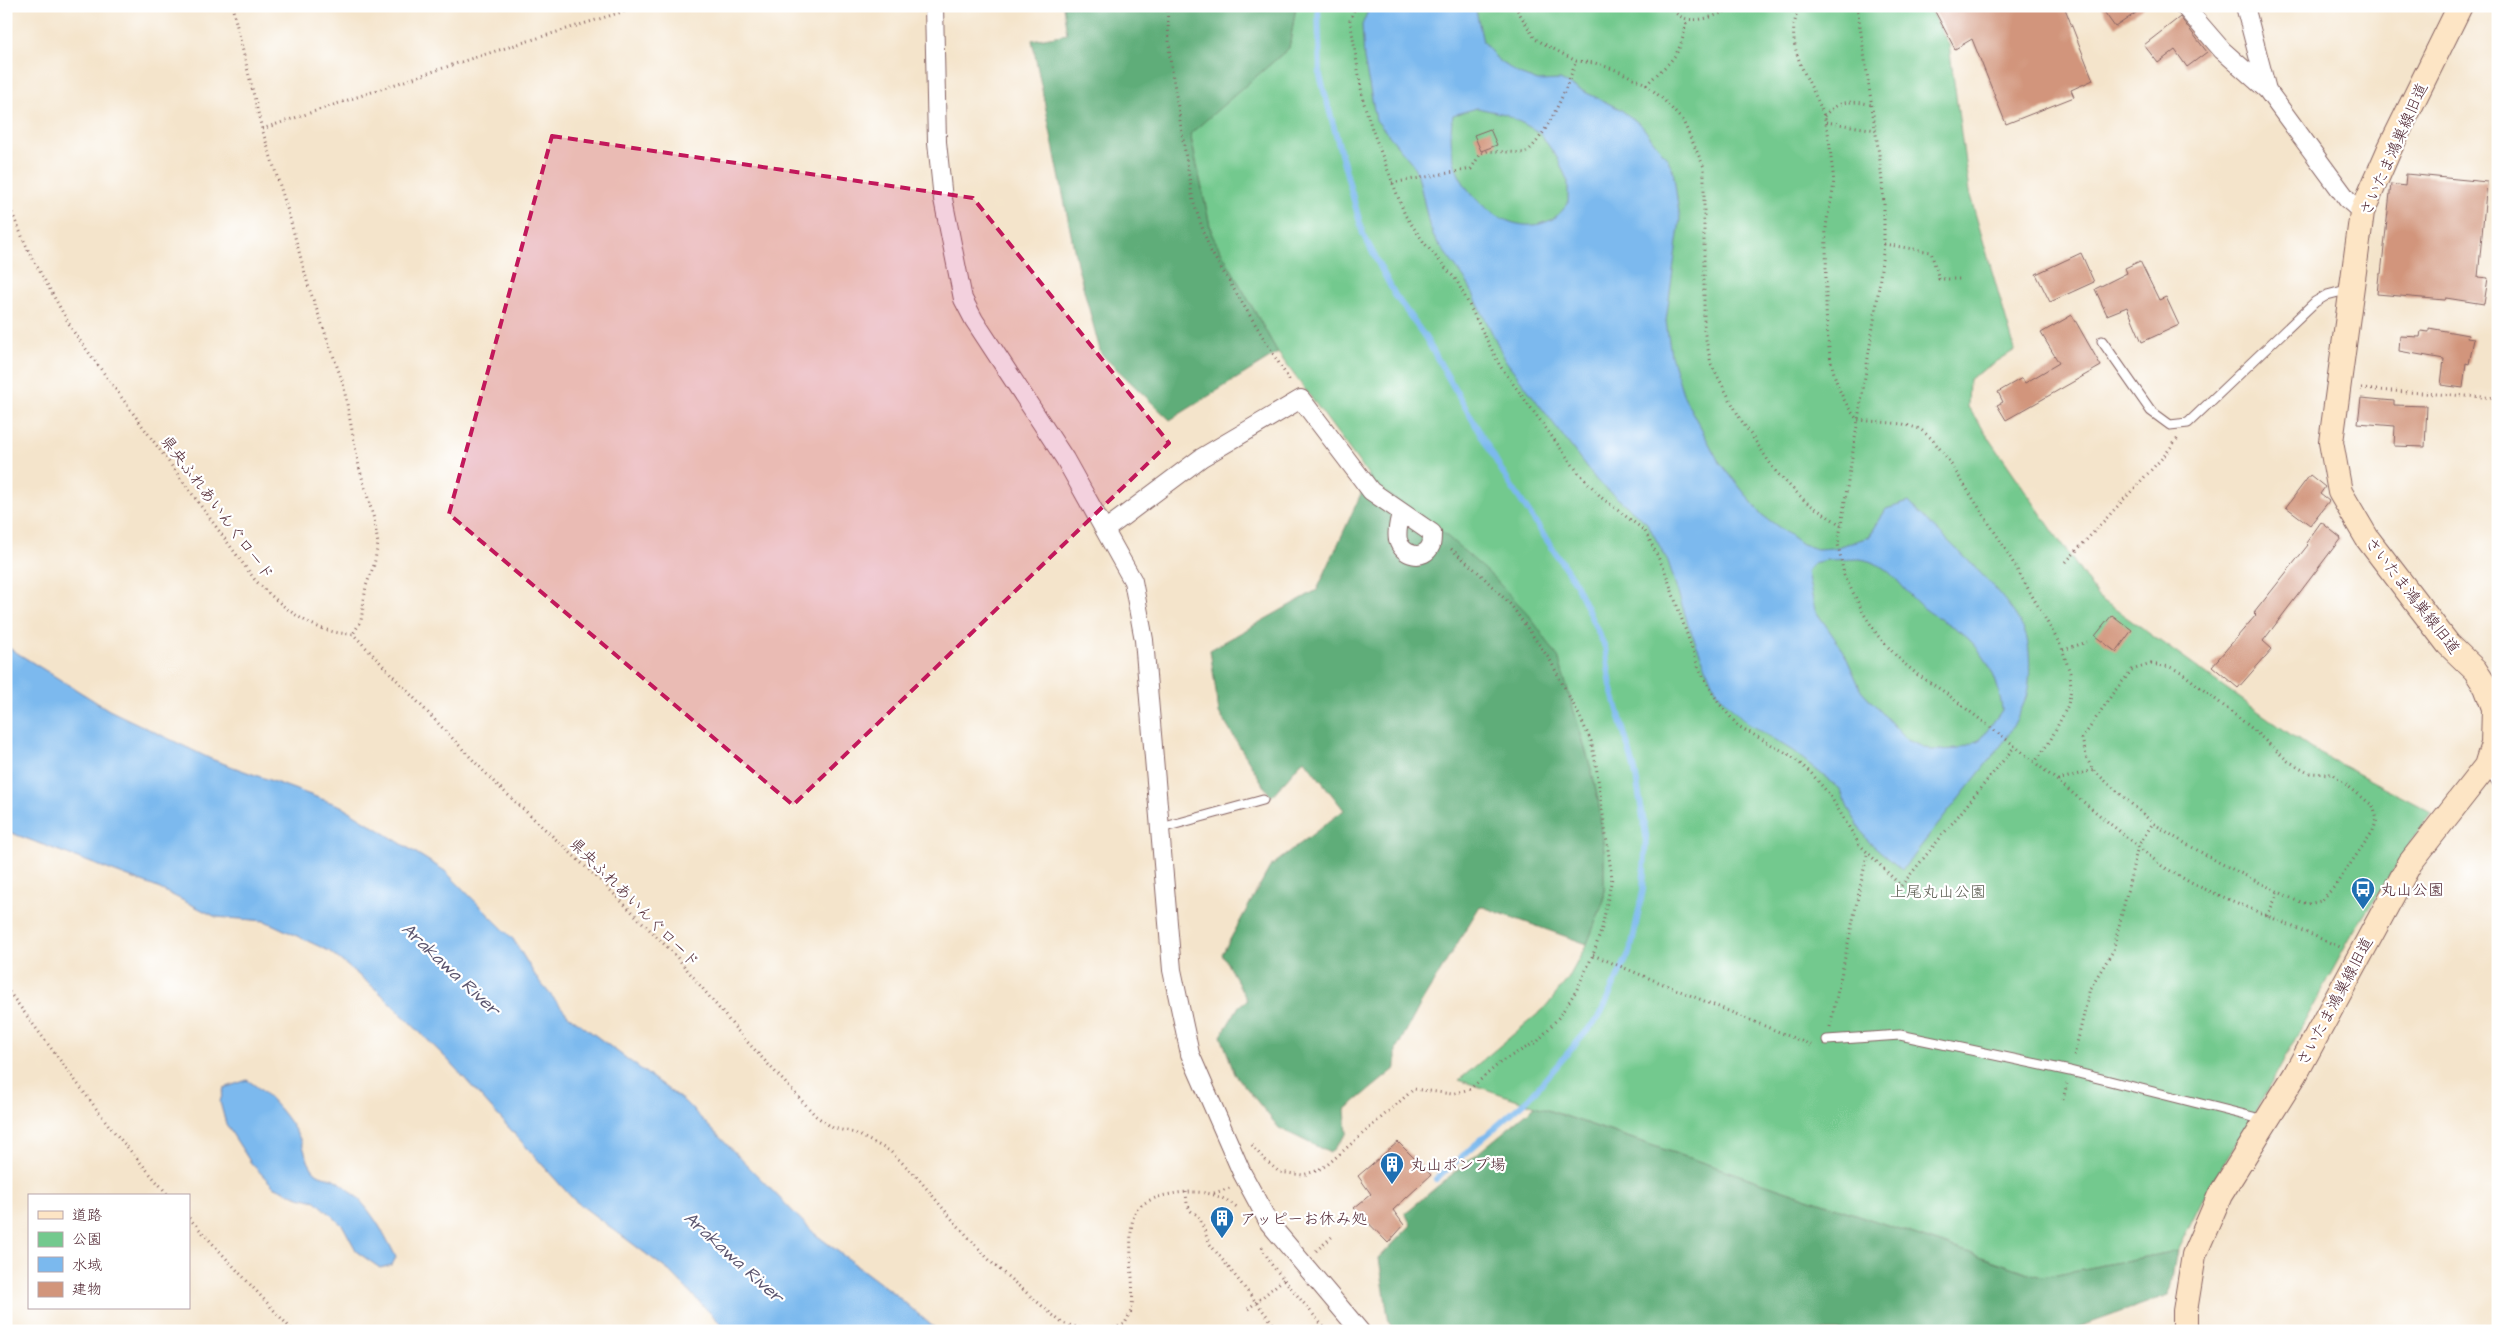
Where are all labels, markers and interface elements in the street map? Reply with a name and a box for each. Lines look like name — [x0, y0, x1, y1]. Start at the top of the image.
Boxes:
street label: さいたま鴻巣線旧道 — [2355, 79, 2433, 219]
street label: 県央ふれあいんぐロード — [156, 431, 279, 584]
street label: さいたま鴻巣線旧道 — [2359, 532, 2465, 659]
street label: 県央ふれあいんぐロード — [564, 833, 704, 973]
bus stop icon: 丸山公園 — [2350, 876, 2376, 910]
place label: 丸山公園 — [2380, 879, 2444, 901]
park label: 上尾丸山公園 — [1890, 881, 1986, 903]
water label: Arakawa River — [396, 917, 507, 1023]
street label: さいたま鴻巣線旧道 — [2292, 933, 2378, 1070]
building icon: 丸山ポンプ場 — [1379, 1151, 1405, 1185]
place label: 丸山ポンプ場 — [1410, 1154, 1506, 1176]
legend — [28, 1194, 190, 1310]
text: 道路 — [72, 1205, 102, 1226]
building icon: アッピーお休み処 — [1209, 1205, 1235, 1239]
water label: Arakawa River — [678, 1206, 790, 1310]
place label: アッピーお休み処 — [1240, 1208, 1367, 1230]
text: 公園 — [72, 1229, 102, 1250]
text: 水域 — [72, 1255, 102, 1276]
text: 建物 — [72, 1279, 102, 1300]

